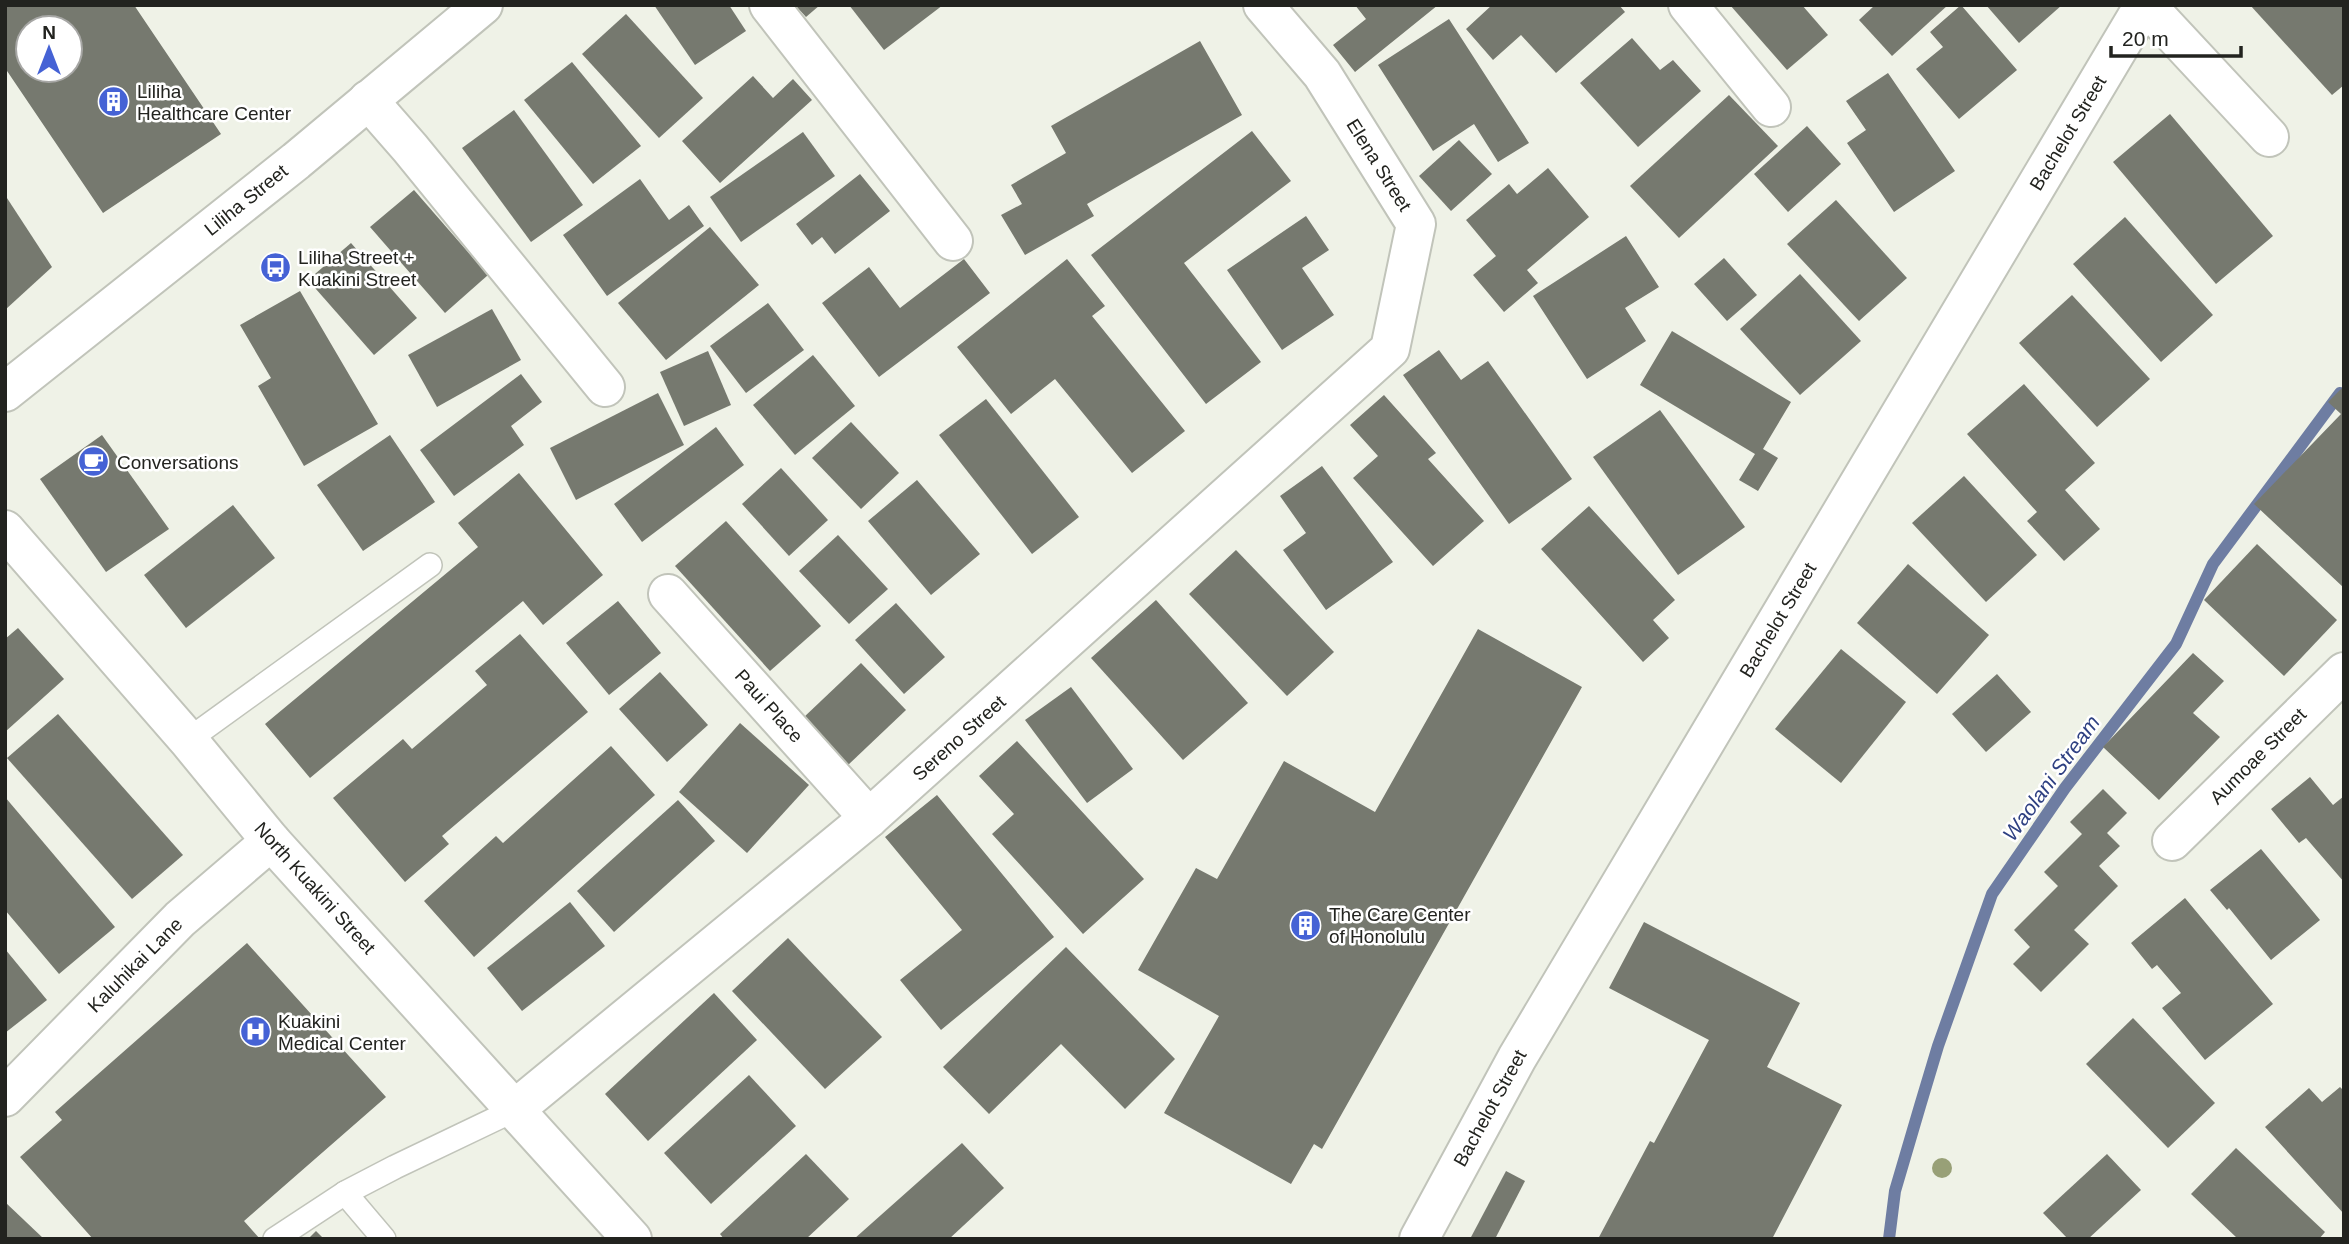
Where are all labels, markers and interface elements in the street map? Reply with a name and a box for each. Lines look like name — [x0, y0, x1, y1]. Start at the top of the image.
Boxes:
north arrow — [14, 14, 84, 84]
scale bar — [2111, 14, 2240, 58]
text: N — [42, 22, 56, 43]
text: 20 m — [2122, 27, 2169, 50]
street label: Bachelot Street — [2026, 71, 2111, 194]
place label: Liliha Healthcare Center — [137, 81, 292, 124]
building icon: Liliha Healthcare Center — [97, 85, 131, 119]
street label: Elena Street — [1342, 115, 1416, 216]
street label: Liliha Street — [200, 160, 292, 240]
place label: Liliha Street + Kuakini Street — [298, 247, 417, 290]
bus stop icon: Liliha Street + Kuakini Street — [258, 251, 292, 285]
cafe icon: Conversations — [77, 445, 111, 479]
place label: Conversations — [117, 452, 238, 473]
street label: Bachelot Street — [1736, 558, 1821, 681]
street label: Paui Place — [731, 665, 807, 747]
street label: Sereno Street — [908, 690, 1010, 785]
street label: Aumoae Street — [2206, 703, 2311, 808]
water label: Waolani Stream — [1998, 711, 2104, 845]
street label: North Kuakini Street — [250, 818, 380, 959]
place label: The Care Center of Honolulu — [1329, 904, 1471, 947]
building icon: The Care Center of Honolulu — [1289, 908, 1323, 942]
street label: Kaluhikai Lane — [84, 914, 186, 1016]
place label: Kuakini Medical Center — [278, 1011, 406, 1054]
hospital icon: Kuakini Medical Center — [238, 1015, 272, 1049]
street label: Bachelot Street — [1449, 1045, 1531, 1170]

